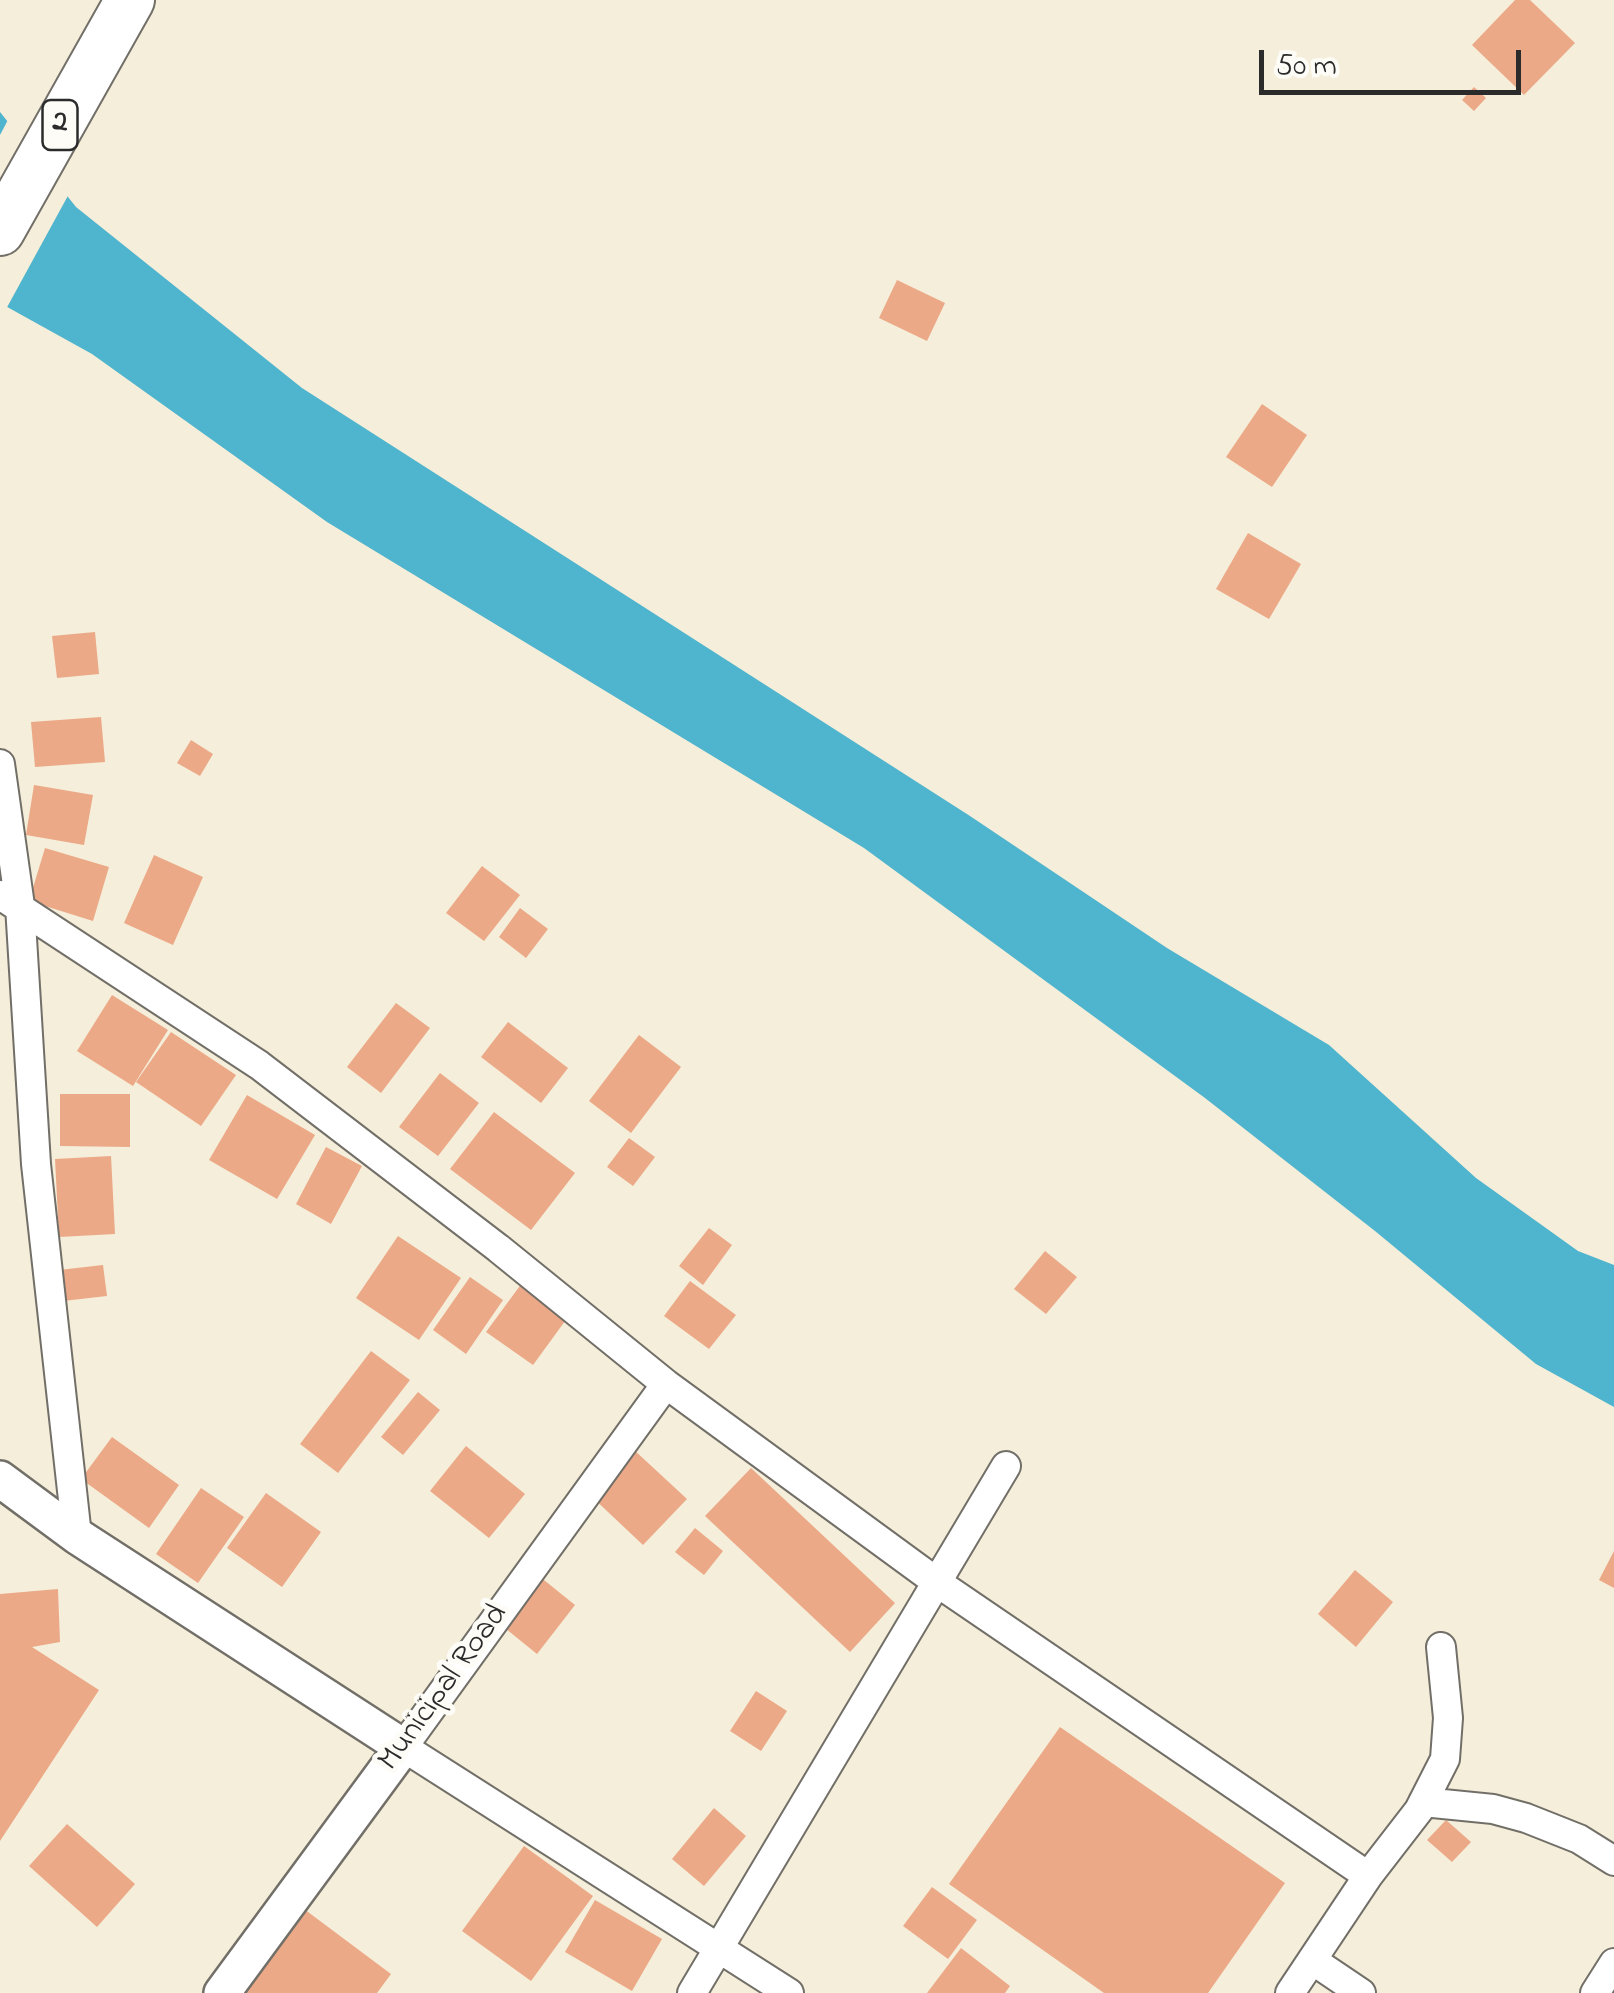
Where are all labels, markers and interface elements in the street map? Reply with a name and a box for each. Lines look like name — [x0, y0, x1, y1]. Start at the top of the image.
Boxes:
scale bar — [1264, 30, 1526, 92]
text: 50 m — [1276, 45, 1337, 89]
road number: 2 — [42, 100, 78, 150]
street label: Municipal Road — [372, 1598, 518, 1780]

